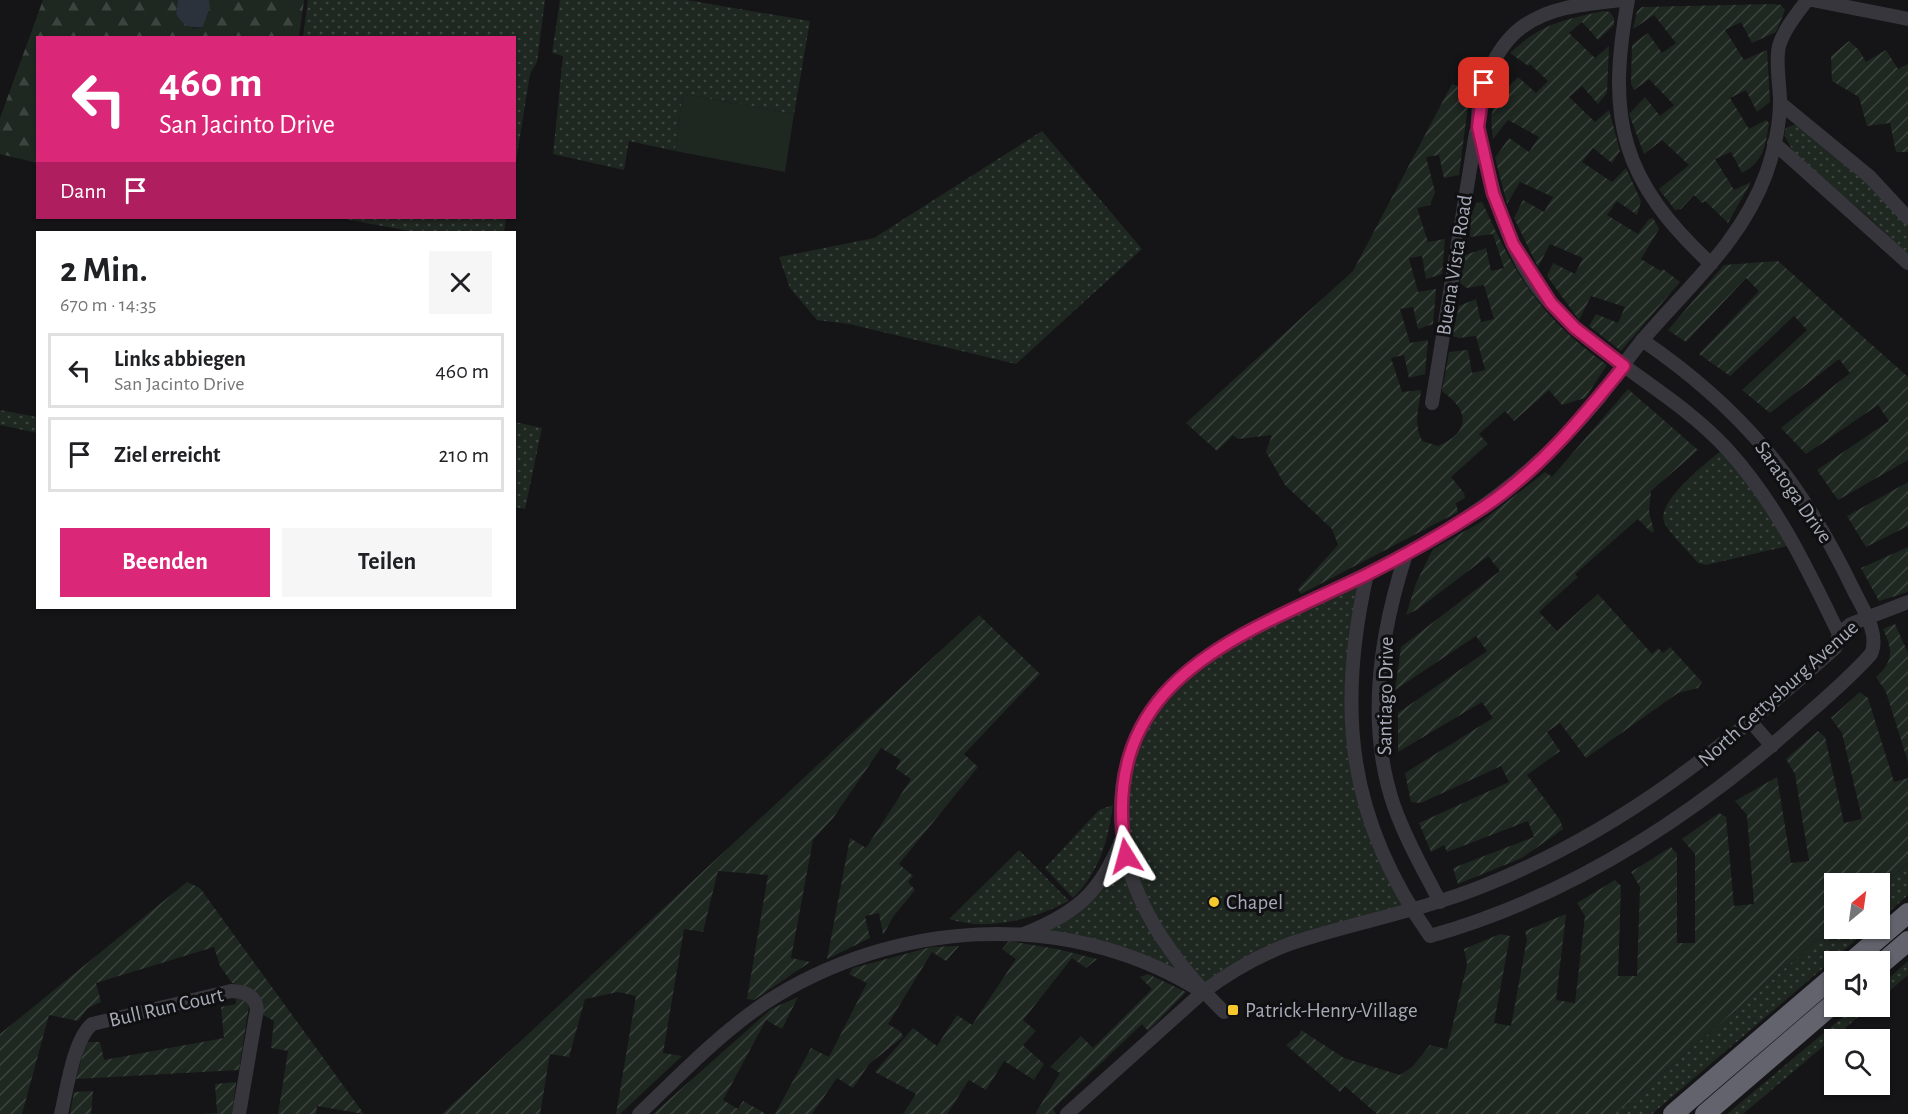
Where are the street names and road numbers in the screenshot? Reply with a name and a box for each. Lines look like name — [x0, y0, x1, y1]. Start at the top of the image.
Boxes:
street label: Buena Vista Road — [1433, 193, 1476, 337]
street label: Saratoga Drive — [1751, 438, 1836, 547]
street label: North Gettysburg Avenue — [1694, 616, 1862, 770]
street label: Santiago Drive — [1374, 636, 1397, 756]
street label: Bull Run Court — [107, 984, 226, 1031]

